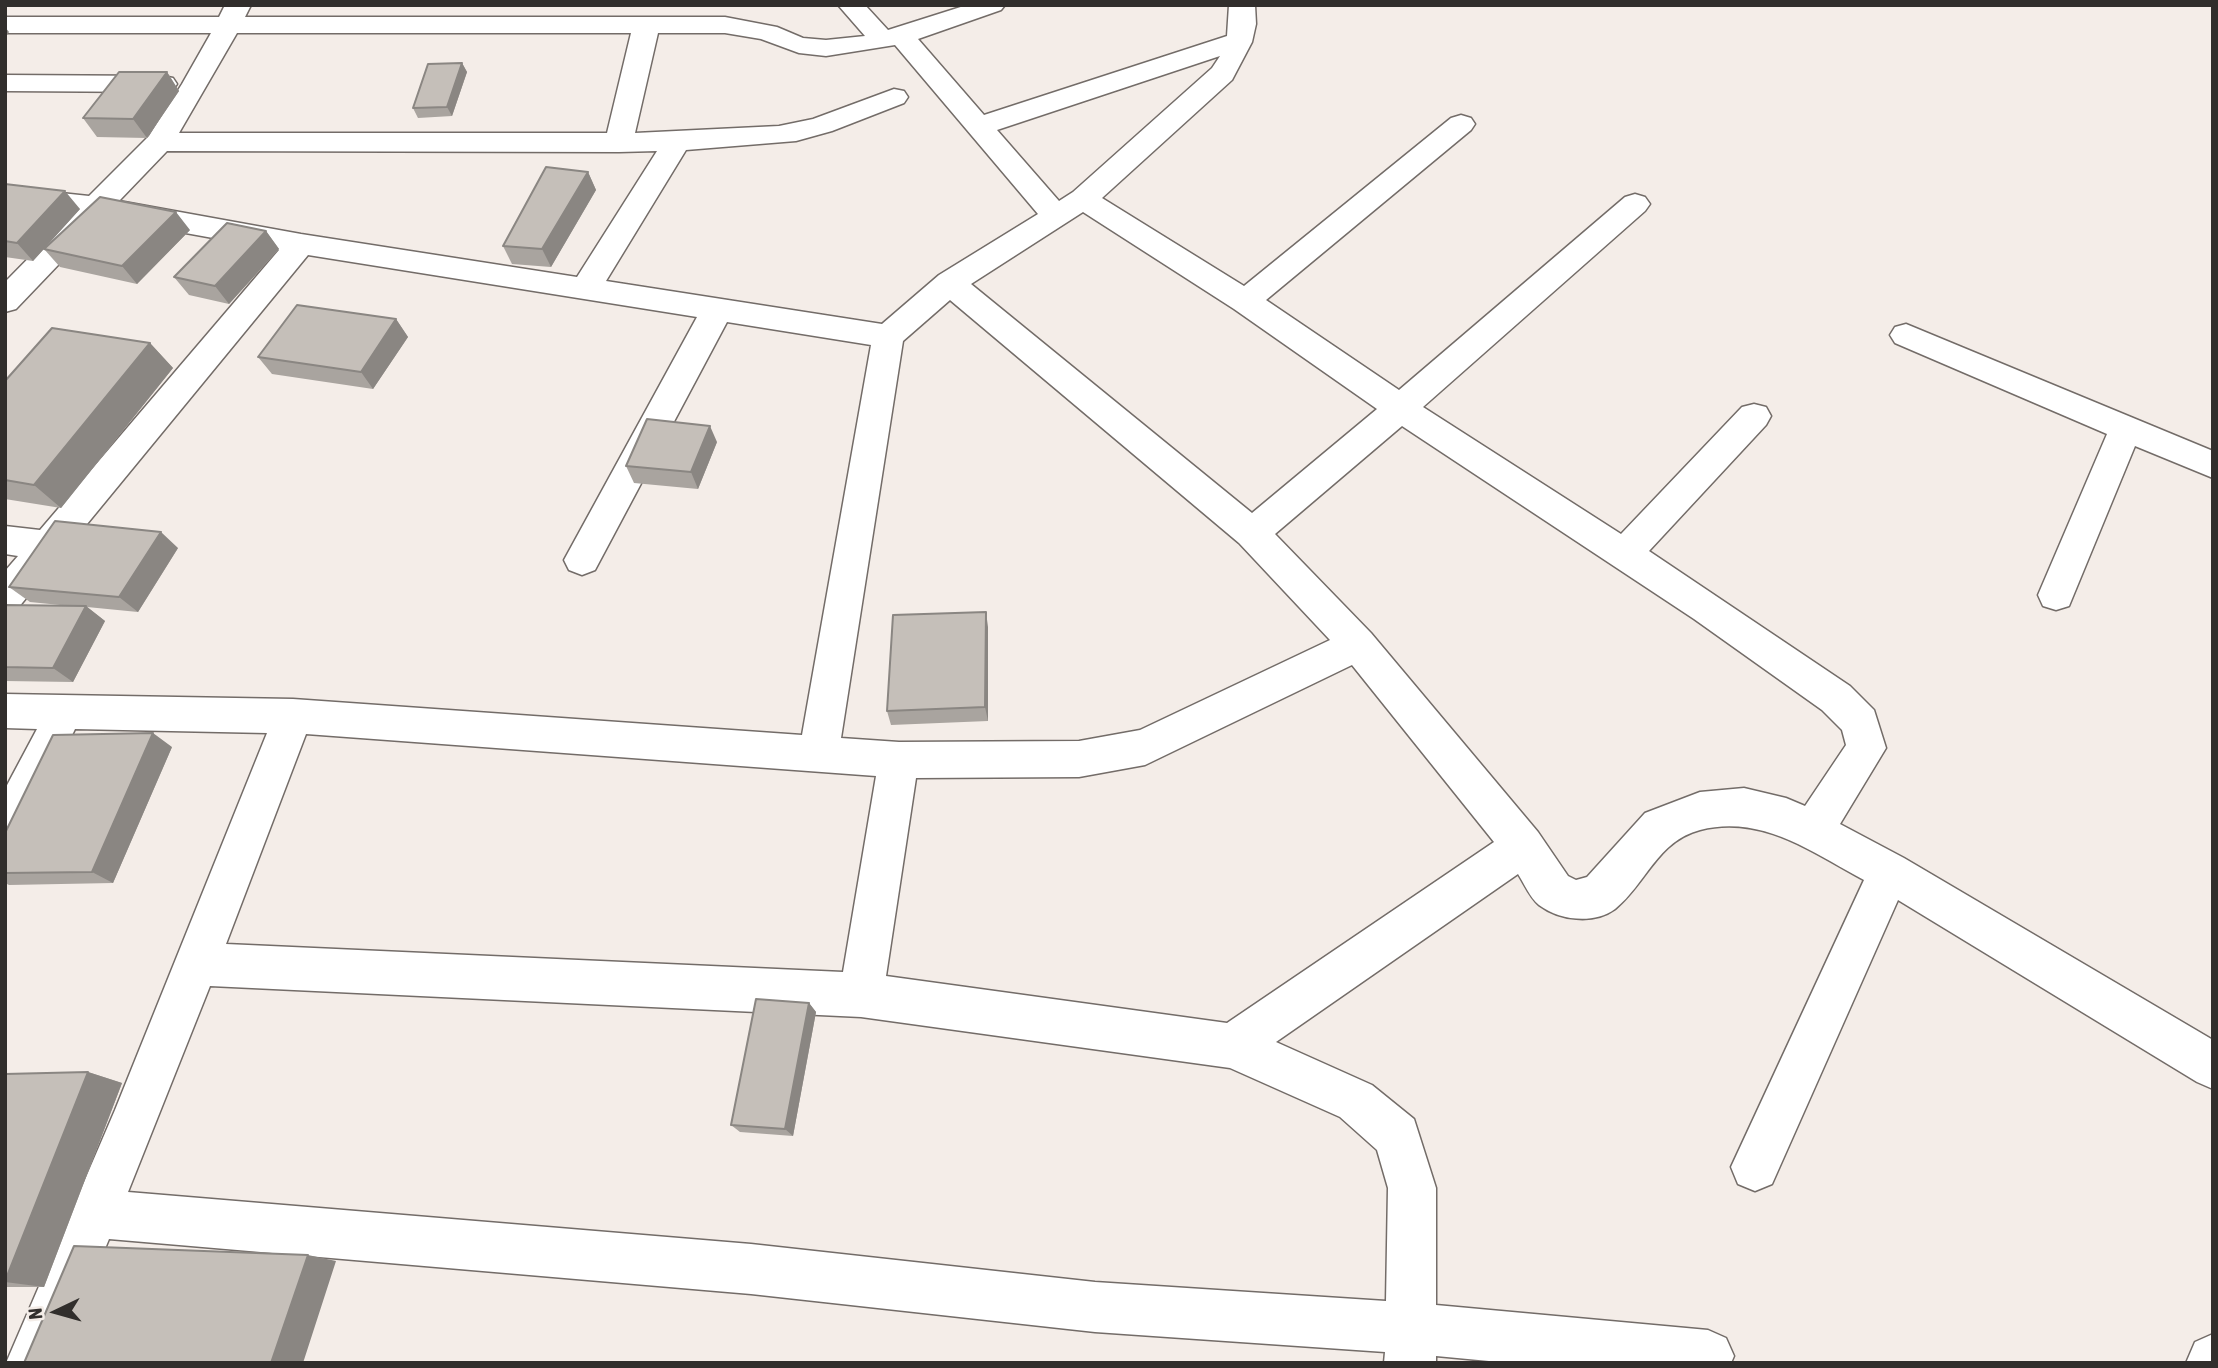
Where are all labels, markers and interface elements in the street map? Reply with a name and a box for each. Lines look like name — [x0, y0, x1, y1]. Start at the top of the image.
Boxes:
north arrow — [21, 1277, 91, 1347]
text: N — [24, 1307, 47, 1320]

